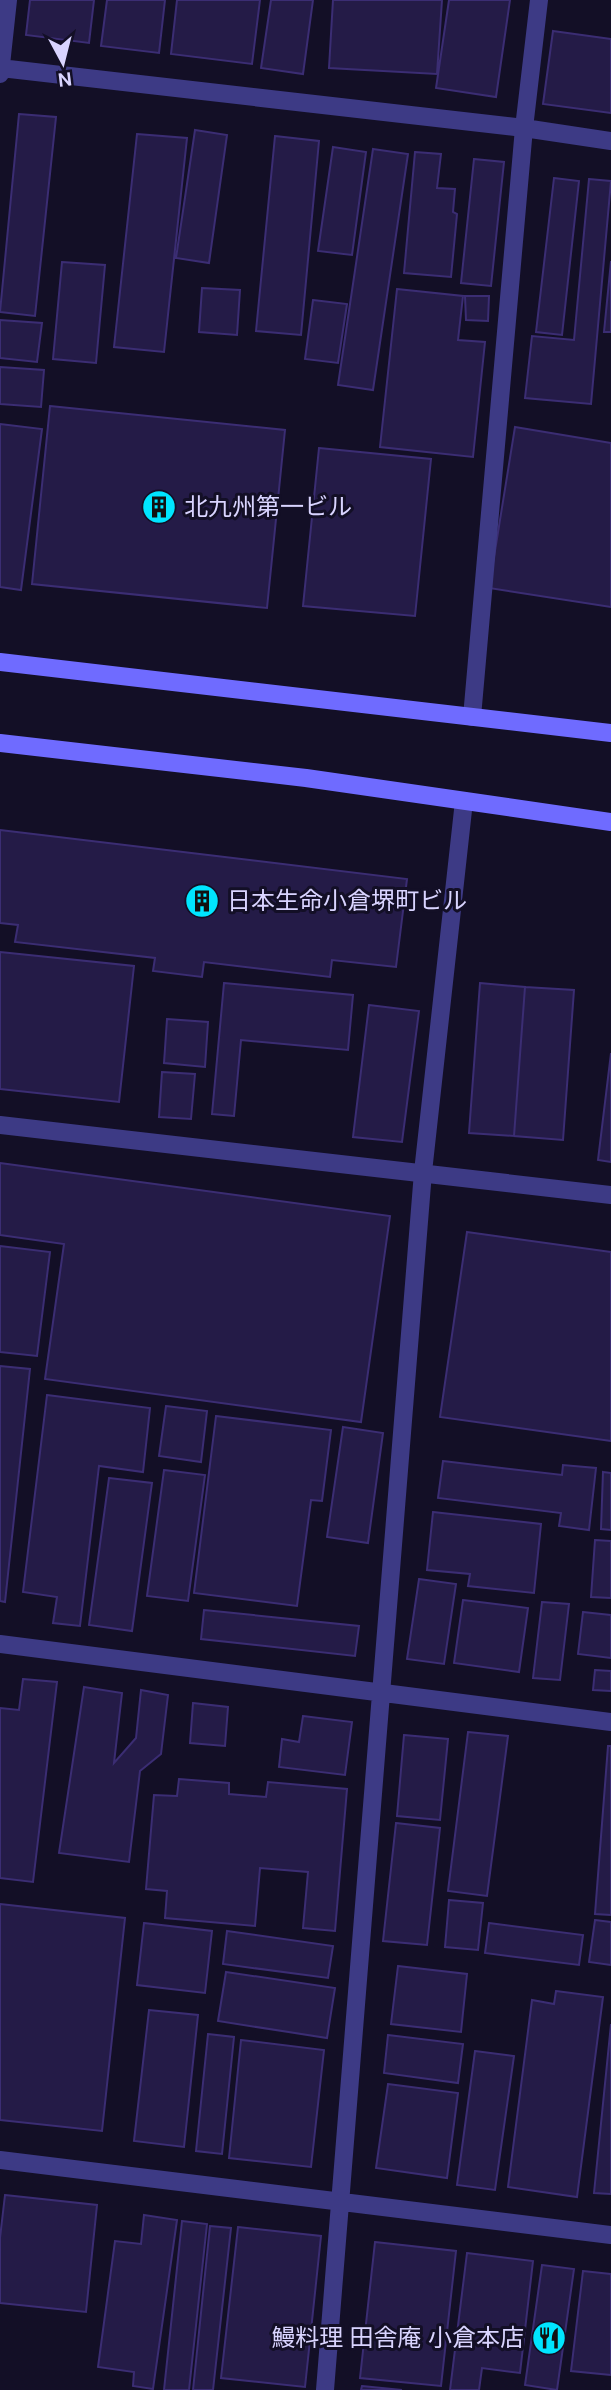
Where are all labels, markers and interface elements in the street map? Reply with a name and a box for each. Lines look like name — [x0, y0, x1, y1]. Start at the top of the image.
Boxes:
north arrow — [28, 28, 98, 98]
text: N — [57, 66, 73, 93]
building icon: 北九州第一ビル — [140, 488, 178, 526]
place label: 北九州第一ビル — [184, 491, 352, 522]
building icon: 日本生命小倉堺町ビル — [183, 882, 221, 920]
place label: 日本生命小倉堺町ビル — [227, 885, 467, 916]
restaurant icon: 鰻料理 田舎庵 小倉本店 — [530, 2319, 568, 2357]
place label: 鰻料理 田舎庵 小倉本店 — [271, 2322, 524, 2353]

